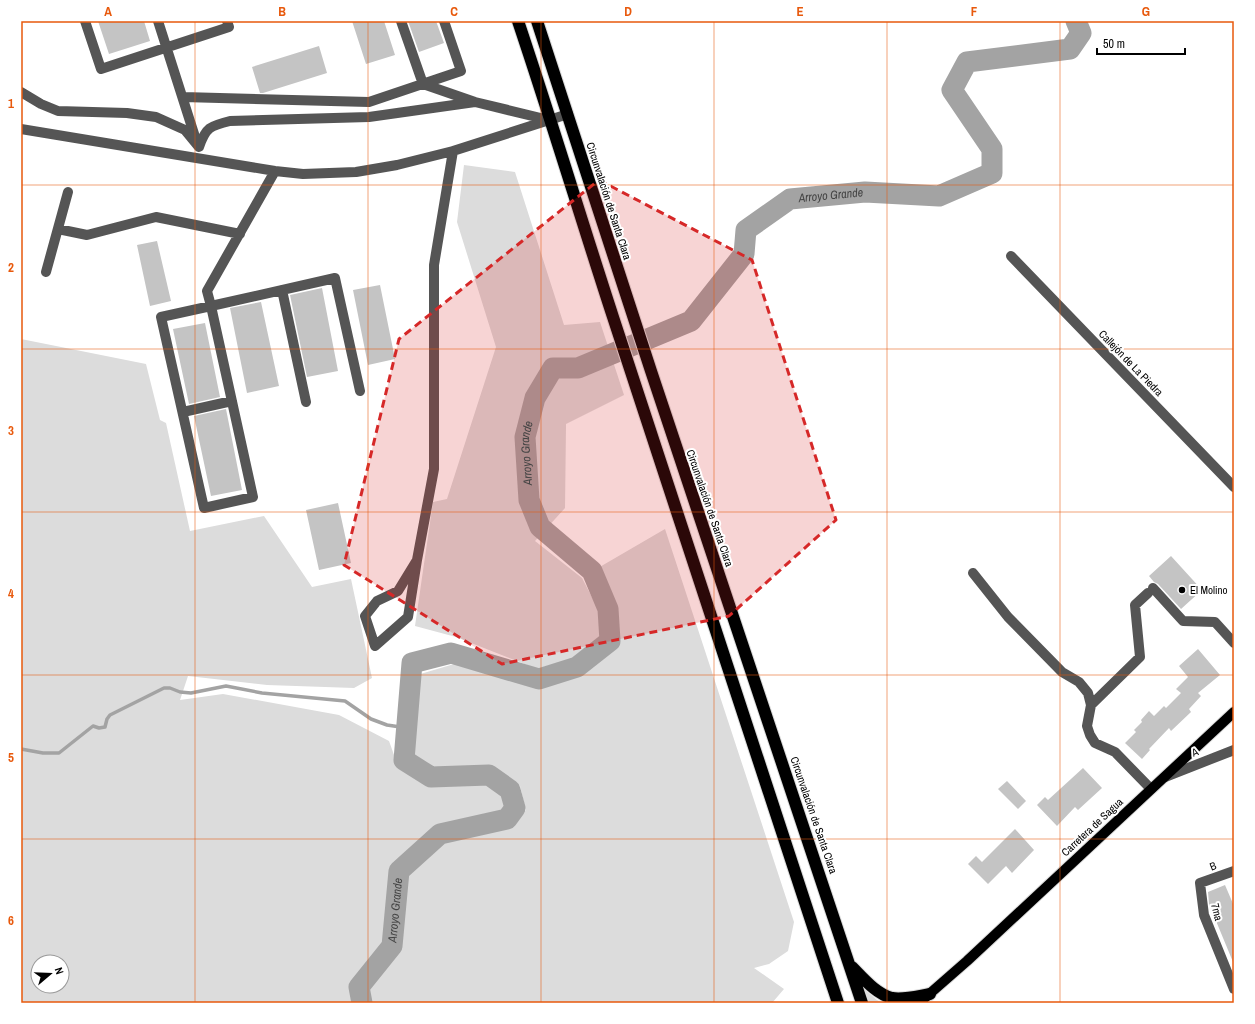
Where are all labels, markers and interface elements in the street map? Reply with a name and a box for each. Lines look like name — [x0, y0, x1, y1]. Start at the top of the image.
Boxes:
text: A — [104, 3, 112, 20]
text: B — [278, 3, 286, 20]
text: C — [450, 3, 458, 20]
text: D — [624, 3, 632, 20]
text: E — [796, 3, 804, 20]
text: F — [971, 3, 978, 20]
text: G — [1142, 3, 1150, 20]
scale bar — [1097, 30, 1185, 56]
text: 50 m — [1103, 36, 1125, 52]
text: 1 — [8, 95, 14, 112]
street label: Circunvalación de Santa Clara — [583, 140, 635, 262]
water label: Arroyo Grande — [797, 184, 864, 206]
text: 2 — [8, 259, 14, 276]
street label: Callejón de La Piedra — [1096, 327, 1166, 399]
water label: Arroyo Grande — [517, 419, 537, 487]
text: 3 — [8, 422, 14, 439]
street label: Circunvalación de Santa Clara — [683, 448, 737, 568]
place label: El Molino — [1190, 583, 1228, 597]
text: 4 — [8, 585, 14, 602]
marker: El Molino — [1177, 585, 1187, 595]
street label: A — [1189, 744, 1201, 760]
text: 5 — [8, 749, 14, 766]
street label: Circunvalación de Santa Clara — [787, 755, 841, 875]
street label: Carretera de Sagua — [1058, 795, 1126, 859]
street label: B — [1208, 858, 1218, 874]
water label: Arroyo Grande — [384, 877, 406, 944]
street label: 7ma — [1208, 902, 1226, 922]
text: 6 — [8, 912, 14, 929]
north arrow — [30, 954, 70, 994]
text: N — [52, 965, 67, 976]

